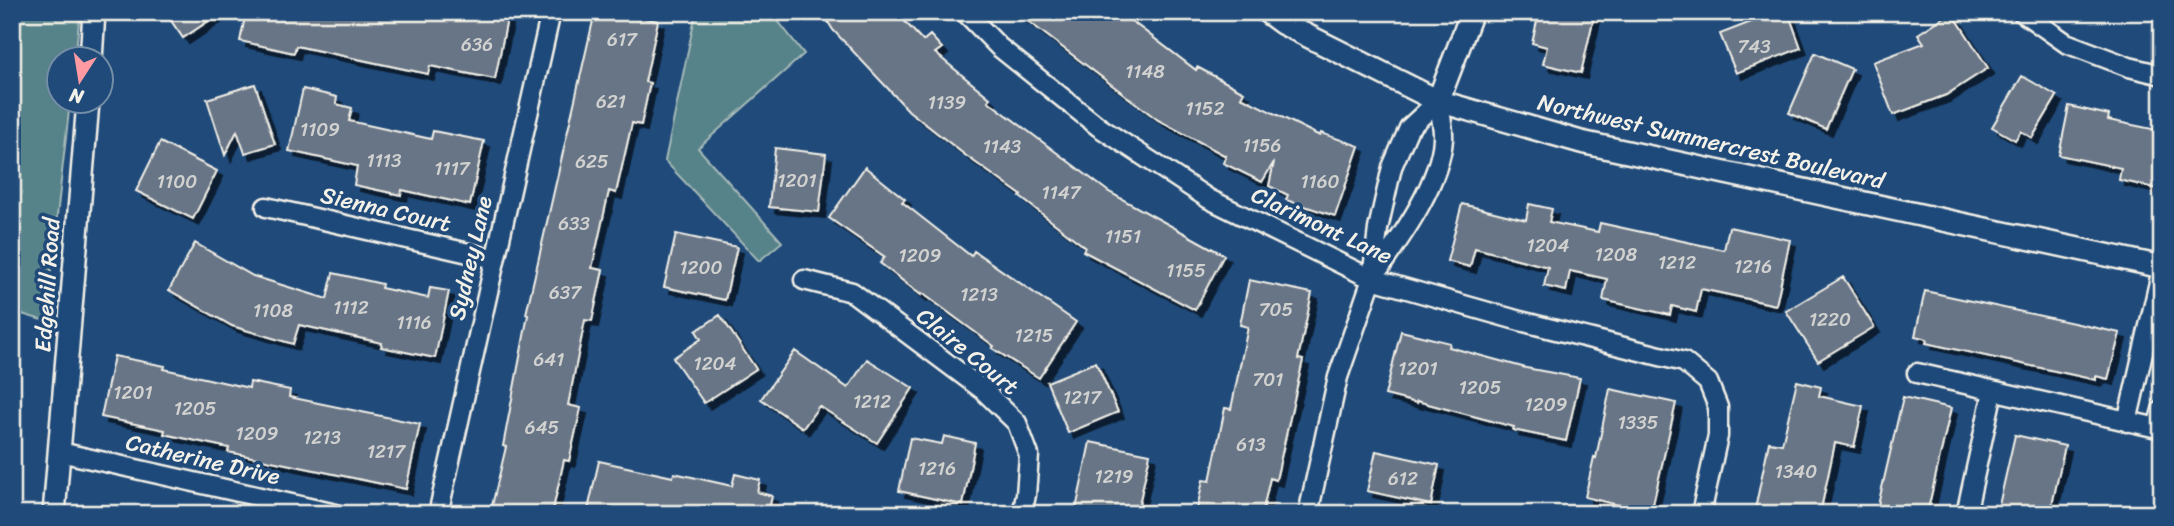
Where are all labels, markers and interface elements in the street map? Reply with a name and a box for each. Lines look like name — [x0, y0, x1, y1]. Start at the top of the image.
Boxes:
house number: 617 — [607, 23, 638, 56]
house number: 636 — [461, 28, 493, 61]
house number: 743 — [1737, 30, 1771, 63]
north arrow — [46, 46, 116, 116]
house number: 1148 — [1125, 55, 1165, 88]
text: N — [66, 78, 87, 114]
street label: Northwest Summercrest Boulevard — [1534, 82, 1890, 202]
house number: 621 — [596, 85, 626, 118]
house number: 1139 — [928, 86, 966, 119]
house number: 1152 — [1186, 92, 1224, 125]
house number: 1109 — [300, 113, 340, 146]
house number: 1156 — [1243, 129, 1281, 162]
house number: 1143 — [983, 130, 1022, 163]
house number: 1113 — [367, 144, 402, 177]
house number: 625 — [575, 145, 609, 178]
house number: 1117 — [434, 152, 471, 185]
house number: 1201 — [777, 164, 817, 197]
house number: 1100 — [157, 165, 197, 198]
house number: 1160 — [1300, 165, 1340, 198]
street label: Sienna Court — [317, 175, 455, 244]
street label: Clarimont Lane — [1244, 175, 1400, 276]
house number: 1147 — [1041, 176, 1082, 209]
street label: Sydney Lane — [436, 192, 505, 324]
house number: 633 — [558, 207, 590, 240]
street label: Edgehill Road — [22, 214, 73, 354]
house number: 1151 — [1105, 220, 1141, 253]
house number: 1204 — [1527, 229, 1570, 262]
house number: 1208 — [1595, 238, 1638, 271]
house number: 1209 — [899, 239, 941, 272]
house number: 1212 — [1658, 246, 1696, 279]
house number: 1216 — [1734, 250, 1772, 283]
house number: 1200 — [679, 251, 723, 284]
house number: 1155 — [1166, 254, 1206, 287]
house number: 637 — [549, 276, 582, 309]
house number: 1213 — [960, 278, 998, 311]
house number: 1112 — [333, 291, 369, 324]
house number: 705 — [1259, 293, 1294, 326]
house number: 1108 — [253, 294, 293, 327]
street label: Claire Court — [907, 297, 1028, 406]
house number: 1220 — [1809, 303, 1851, 336]
house number: 1116 — [396, 306, 432, 339]
house number: 1215 — [1015, 319, 1054, 352]
house number: 641 — [534, 343, 564, 376]
house number: 1204 — [694, 347, 737, 380]
house number: 1201 — [1398, 352, 1438, 385]
house number: 701 — [1252, 363, 1284, 396]
house number: 1205 — [1459, 371, 1502, 404]
house number: 1201 — [113, 376, 153, 409]
house number: 1217 — [1063, 381, 1102, 414]
house number: 1212 — [853, 385, 891, 418]
house number: 1209 — [1525, 388, 1567, 421]
house number: 1205 — [174, 392, 217, 425]
house number: 1335 — [1618, 406, 1659, 439]
house number: 645 — [525, 411, 560, 444]
house number: 1209 — [236, 417, 278, 450]
house number: 1213 — [303, 421, 341, 454]
street label: Catherine Drive — [122, 422, 284, 497]
house number: 613 — [1236, 428, 1266, 461]
house number: 1217 — [367, 435, 406, 468]
house number: 1216 — [918, 452, 956, 485]
house number: 1340 — [1775, 455, 1817, 488]
house number: 1219 — [1095, 460, 1133, 493]
house number: 612 — [1388, 462, 1418, 495]

